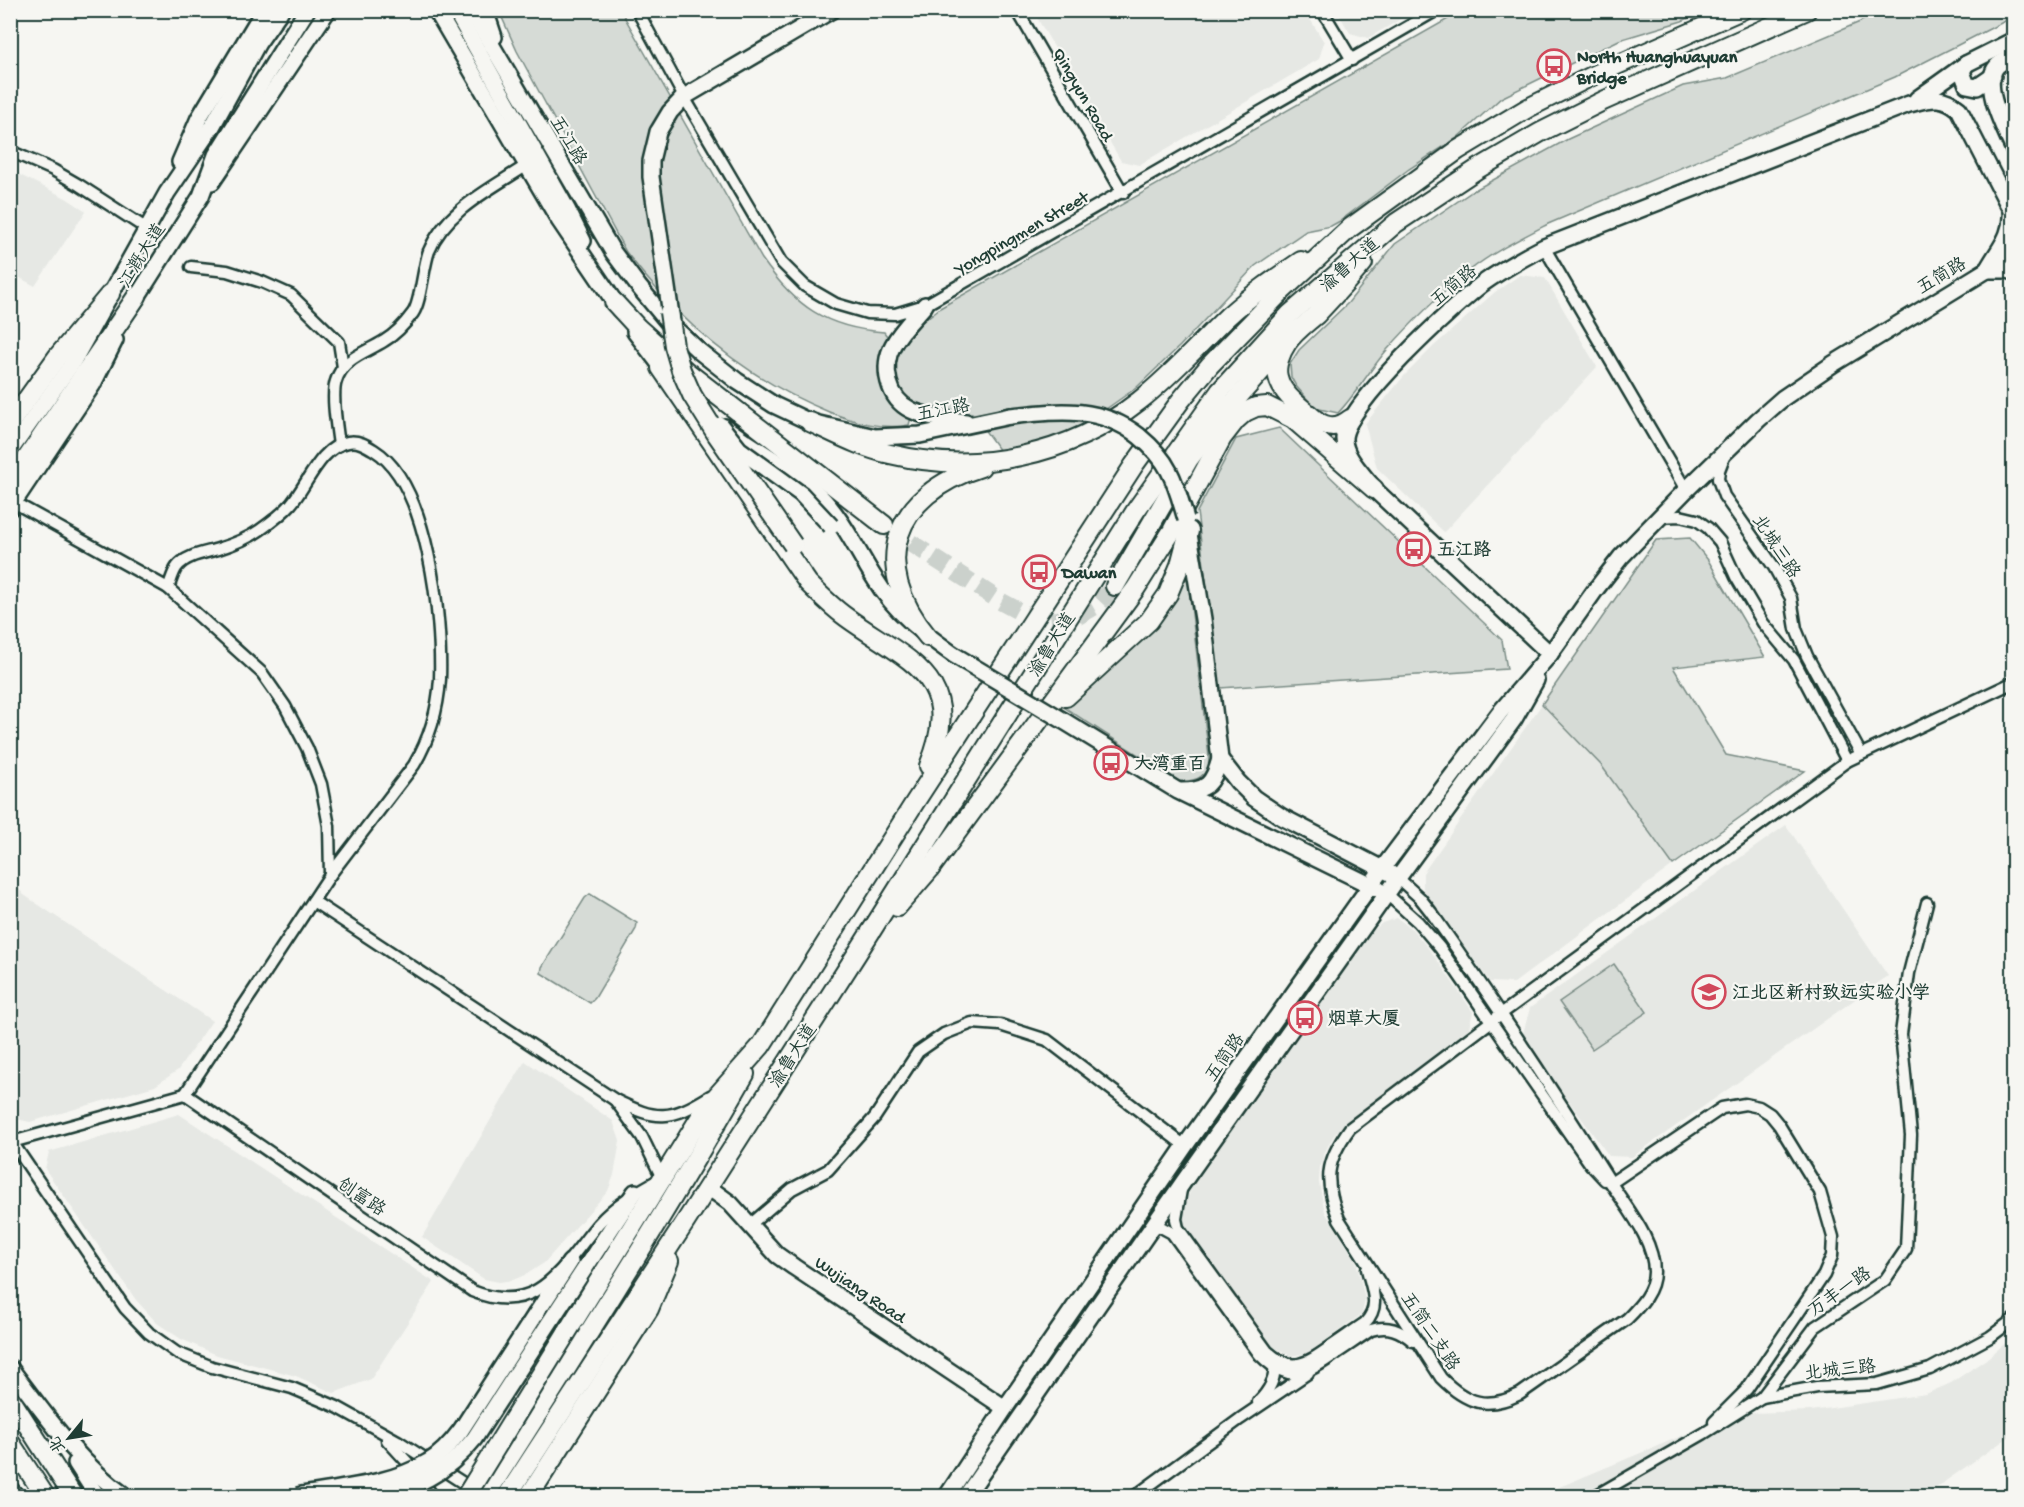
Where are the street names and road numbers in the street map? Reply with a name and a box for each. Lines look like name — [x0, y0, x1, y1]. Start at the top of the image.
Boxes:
street label: Qingyun Road — [1047, 45, 1118, 147]
street label: 五江路 — [544, 112, 591, 170]
street label: Yongpingmen Street — [950, 187, 1094, 282]
street label: 江溉大道 — [114, 220, 171, 292]
street label: 渝鲁大道 — [1315, 233, 1385, 297]
street label: 五简路 — [1913, 253, 1971, 300]
street label: 五简路 — [1427, 261, 1482, 312]
street label: 五江路 — [915, 395, 972, 427]
street label: 北城三路 — [1746, 511, 1804, 583]
street label: 渝鲁大道 — [1023, 608, 1081, 681]
street label: 渝鲁大道 — [764, 1019, 823, 1092]
street label: 五简路 — [1201, 1030, 1250, 1087]
street label: 创富路 — [332, 1173, 389, 1222]
street label: Wujiang Road — [810, 1253, 910, 1330]
street label: 万丰一路 — [1804, 1263, 1876, 1322]
street label: 五简二支路 — [1395, 1289, 1464, 1376]
street label: 北城三路 — [1803, 1356, 1877, 1386]

